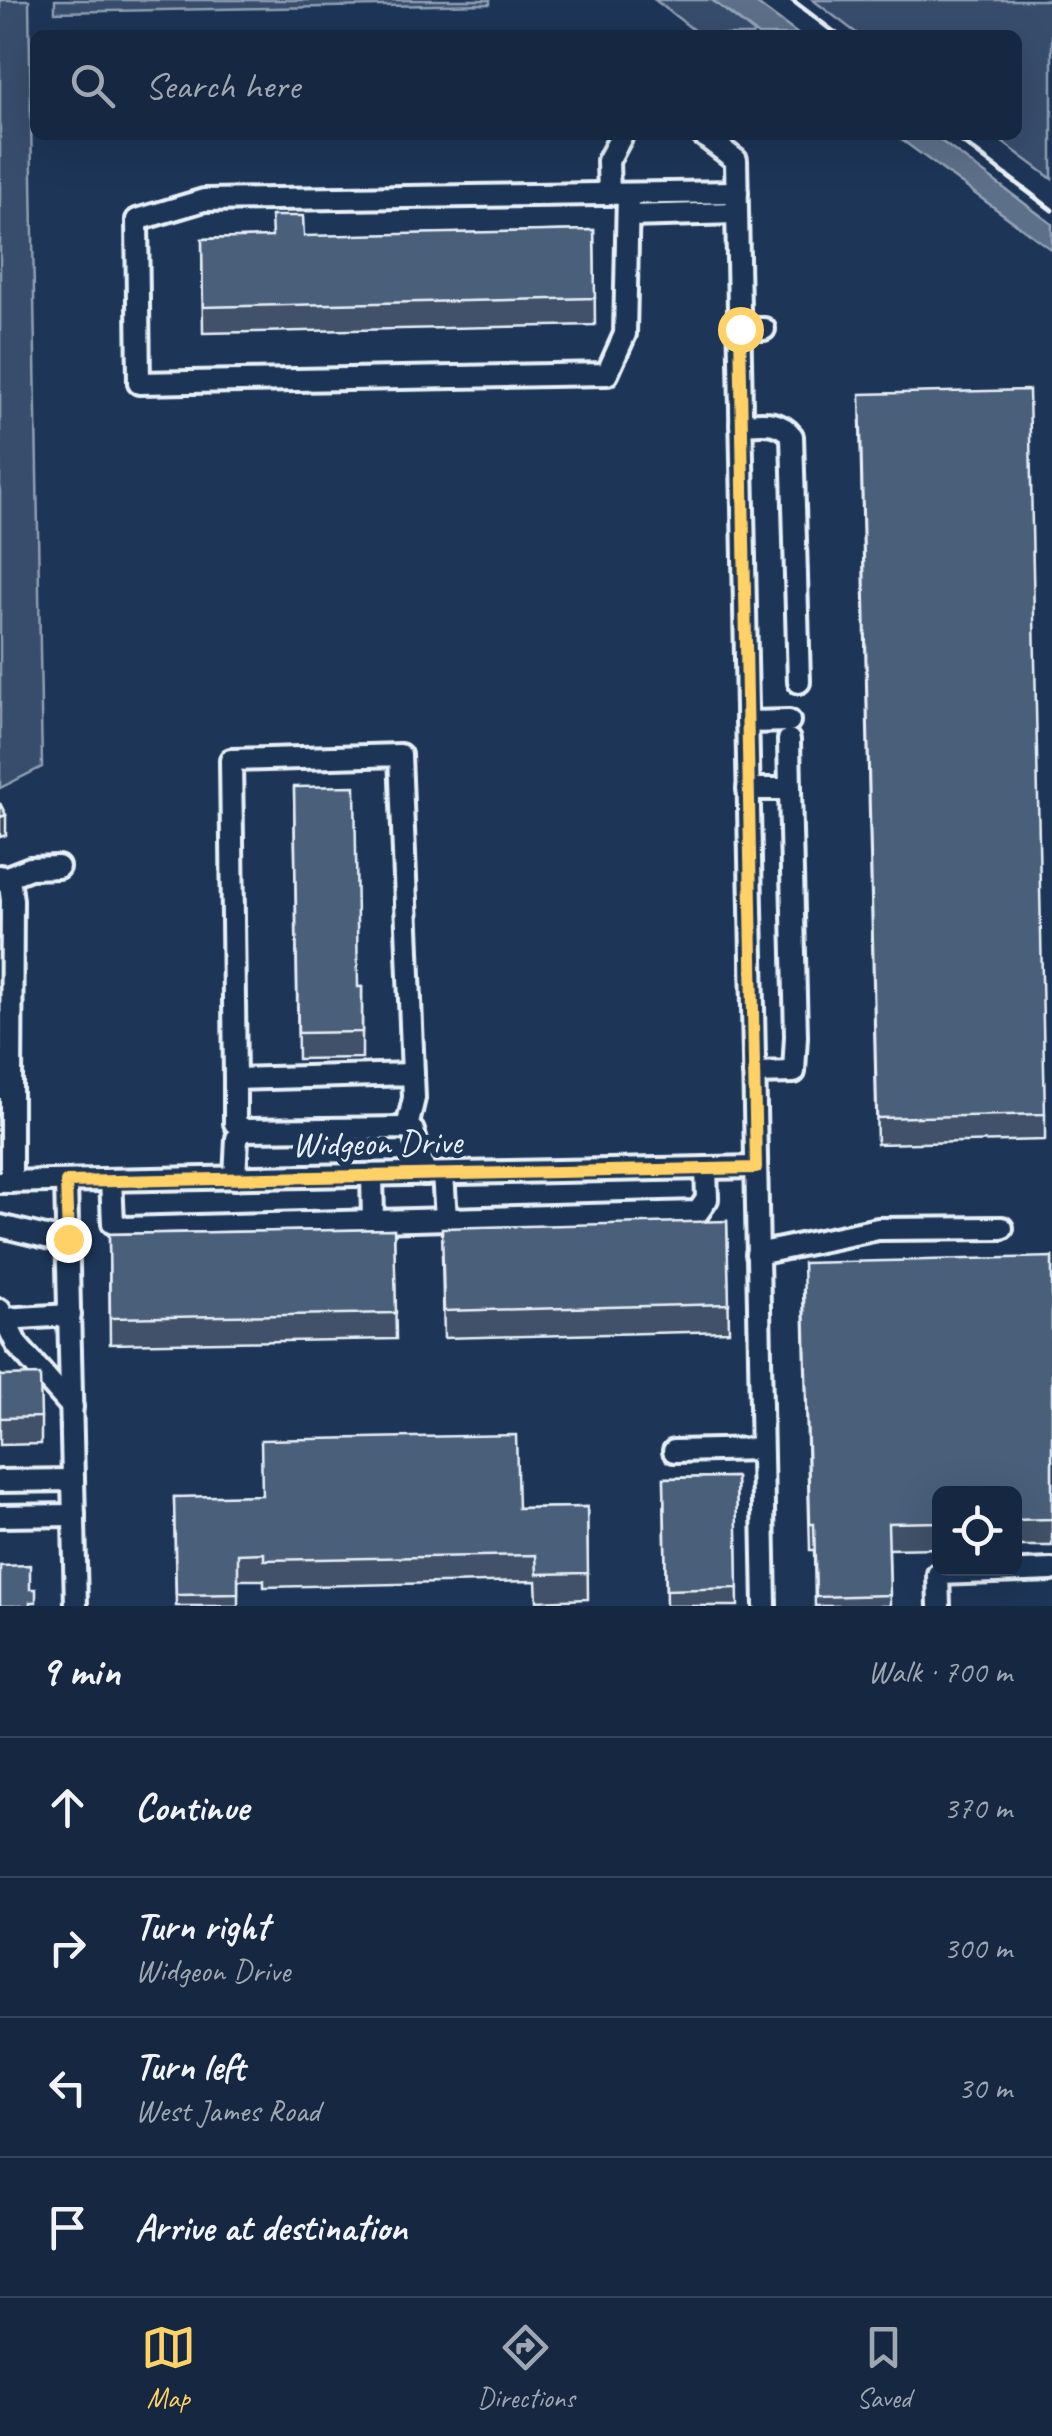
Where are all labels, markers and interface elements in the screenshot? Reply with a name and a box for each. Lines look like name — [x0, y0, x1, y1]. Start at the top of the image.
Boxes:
search box — [30, 30, 1022, 140]
icon: search — [65, 58, 120, 113]
text: Search here — [145, 62, 300, 109]
route start — [718, 307, 764, 353]
street label: Widgeon Drive — [292, 1119, 465, 1167]
route end — [46, 1217, 92, 1263]
map controls — [932, 1486, 1022, 1576]
button: locate — [932, 1486, 1022, 1576]
text: 9 min — [40, 1645, 120, 1698]
text: Walk · 700 m — [868, 1651, 1012, 1692]
icon: ahead — [40, 1780, 95, 1835]
text: Continue — [135, 1784, 249, 1831]
text: 370 m — [943, 1787, 1012, 1828]
text: Turn right — [135, 1903, 269, 1950]
icon: right — [40, 1920, 95, 1975]
text: 300 m — [943, 1927, 1012, 1968]
text: Widgeon Drive — [135, 1950, 290, 1991]
text: Turn left — [135, 2043, 245, 2090]
icon: left — [40, 2060, 95, 2115]
text: 30 m — [958, 2067, 1012, 2108]
text: West James Road — [135, 2090, 320, 2131]
icon: arrive — [40, 2200, 95, 2255]
text: Arrive at destination — [135, 2204, 407, 2251]
tab: Map — [141, 2320, 196, 2415]
tab: Directions — [477, 2320, 575, 2415]
tab: Saved — [856, 2320, 911, 2415]

